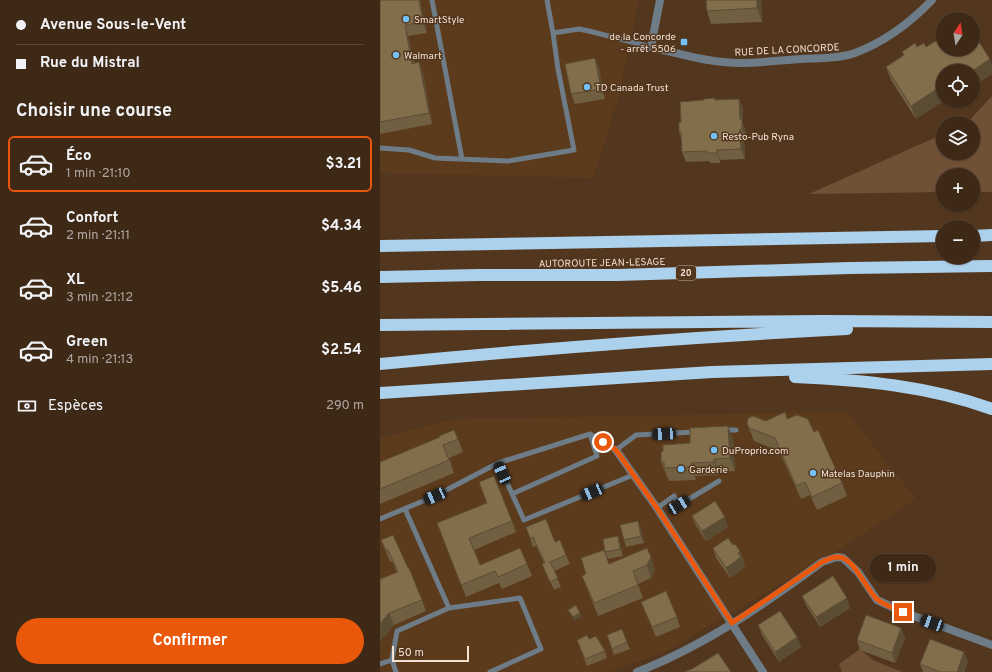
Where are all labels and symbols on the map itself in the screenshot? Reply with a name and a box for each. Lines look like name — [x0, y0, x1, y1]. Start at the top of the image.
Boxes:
north arrow — [936, 12, 980, 56]
marker: SmartStyle — [401, 14, 411, 24]
place label: SmartStyle — [414, 14, 465, 27]
place label: de la Concorde - arrêt 5506 — [609, 31, 676, 56]
marker: de la Concorde - arrêt 5506 — [679, 37, 689, 47]
street label: RUE DE LA CONCORDE — [734, 41, 840, 60]
marker: Walmart — [391, 50, 401, 60]
place label: Walmart — [404, 50, 442, 63]
marker: TD Canada Trust — [582, 82, 592, 92]
place label: TD Canada Trust — [595, 82, 669, 95]
marker: Resto-Pub Ryna — [709, 131, 719, 141]
place label: Resto-Pub Ryna — [722, 131, 794, 144]
street label: AUTOROUTE JEAN-LESAGE — [539, 256, 666, 271]
road number: 20 — [676, 266, 696, 280]
car — [652, 427, 676, 441]
route start — [594, 433, 612, 451]
marker: DuProprio.com — [709, 445, 719, 455]
place label: DuProprio.com — [722, 445, 788, 458]
car — [492, 460, 512, 486]
marker: Garderie — [676, 464, 686, 474]
place label: Garderie — [689, 464, 728, 477]
marker: Matelas Dauphin — [808, 468, 818, 478]
place label: Matelas Dauphin — [821, 468, 895, 481]
car — [579, 482, 605, 502]
car — [422, 486, 448, 506]
car — [666, 494, 692, 516]
callout: 1 min — [870, 554, 936, 582]
route end — [894, 603, 912, 621]
car — [919, 613, 945, 633]
scale bar — [392, 644, 469, 663]

